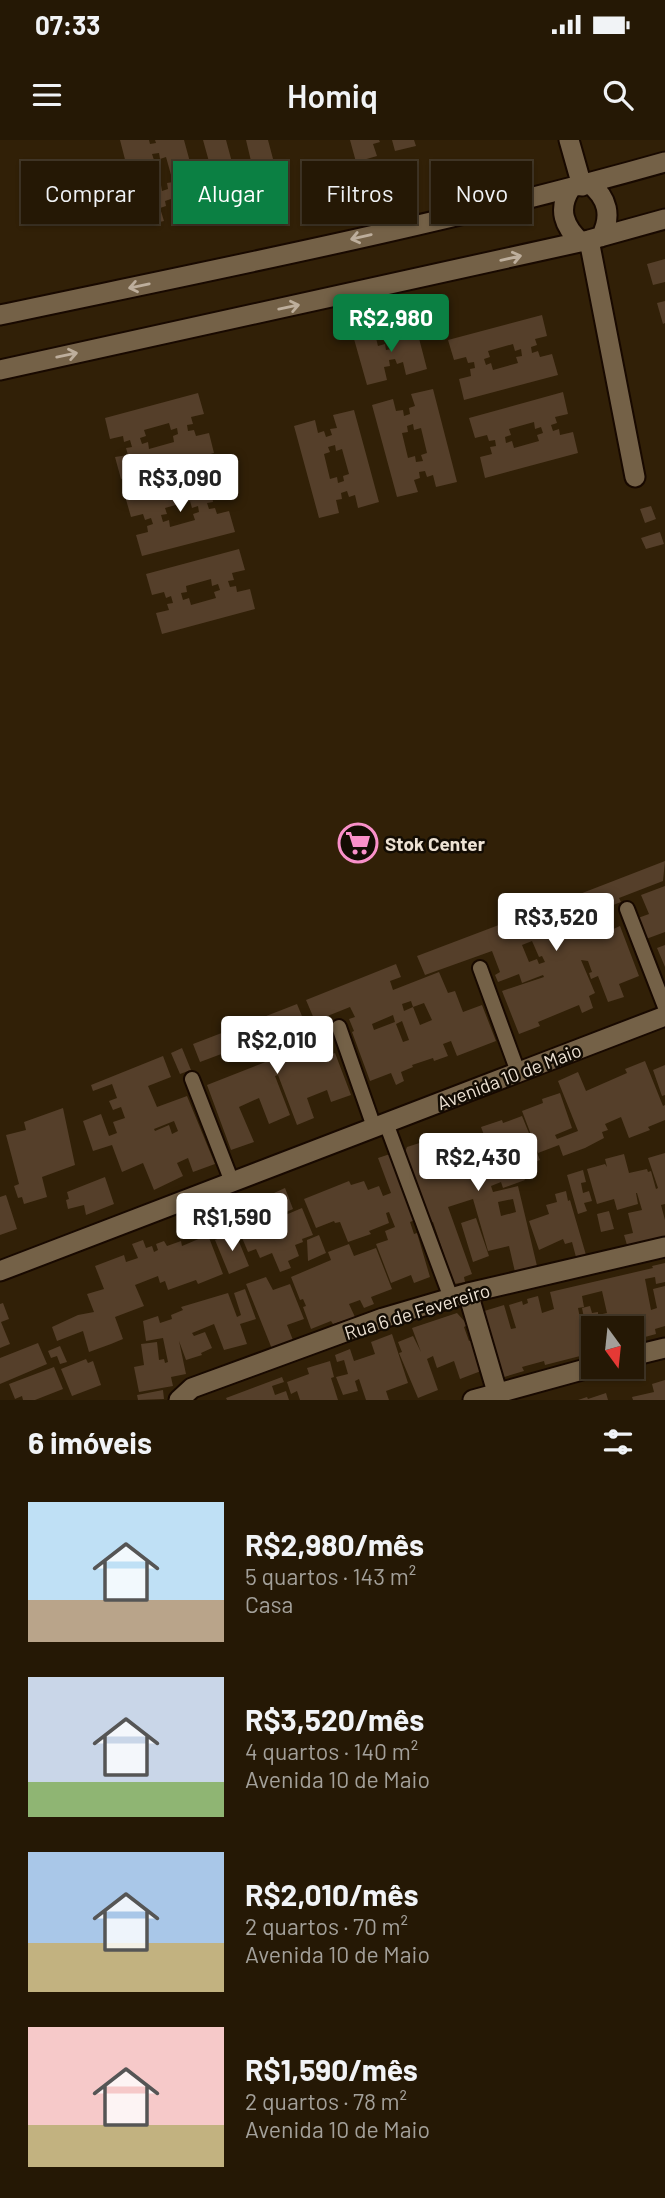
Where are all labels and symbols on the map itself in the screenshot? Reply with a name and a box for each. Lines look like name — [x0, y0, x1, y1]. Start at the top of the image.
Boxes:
one-way arrow — [350, 231, 373, 245]
one-way arrow — [499, 250, 522, 264]
one-way arrow — [128, 279, 151, 293]
pin: R$2,980 — [326, 294, 456, 354]
one-way arrow — [277, 300, 300, 314]
one-way arrow — [55, 348, 78, 362]
pin: R$3,090 — [115, 454, 245, 514]
supermarket icon: Stok Center — [337, 822, 379, 864]
place label: Stok Center — [385, 832, 486, 855]
pin: R$3,520 — [491, 894, 621, 953]
pin: R$2,010 — [212, 1016, 342, 1076]
street label: Avenida 10 de Maio — [434, 1038, 584, 1114]
pin: R$2,430 — [413, 1133, 543, 1193]
pin: R$1,590 — [167, 1194, 297, 1253]
street label: Rua 6 de Fevereiro — [341, 1278, 493, 1344]
north arrow — [581, 1316, 644, 1379]

